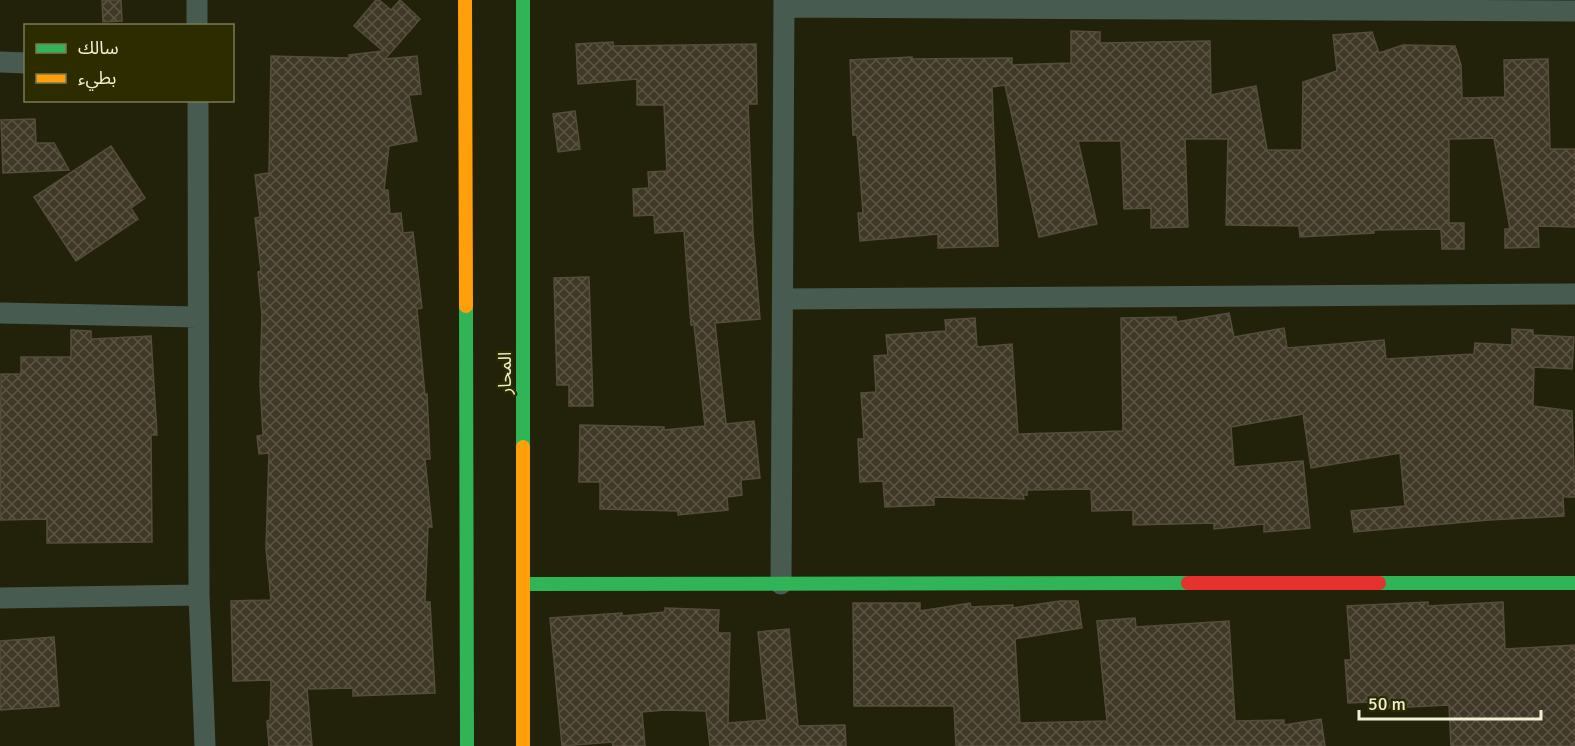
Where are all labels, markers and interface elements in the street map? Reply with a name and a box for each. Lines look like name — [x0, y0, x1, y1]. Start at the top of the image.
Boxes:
legend — [24, 24, 234, 102]
text: سالك — [78, 37, 119, 59]
text: بطيء — [78, 67, 116, 91]
street label: المحار — [494, 352, 516, 395]
scale bar — [1359, 683, 1540, 721]
text: 50 m — [1368, 693, 1406, 715]

